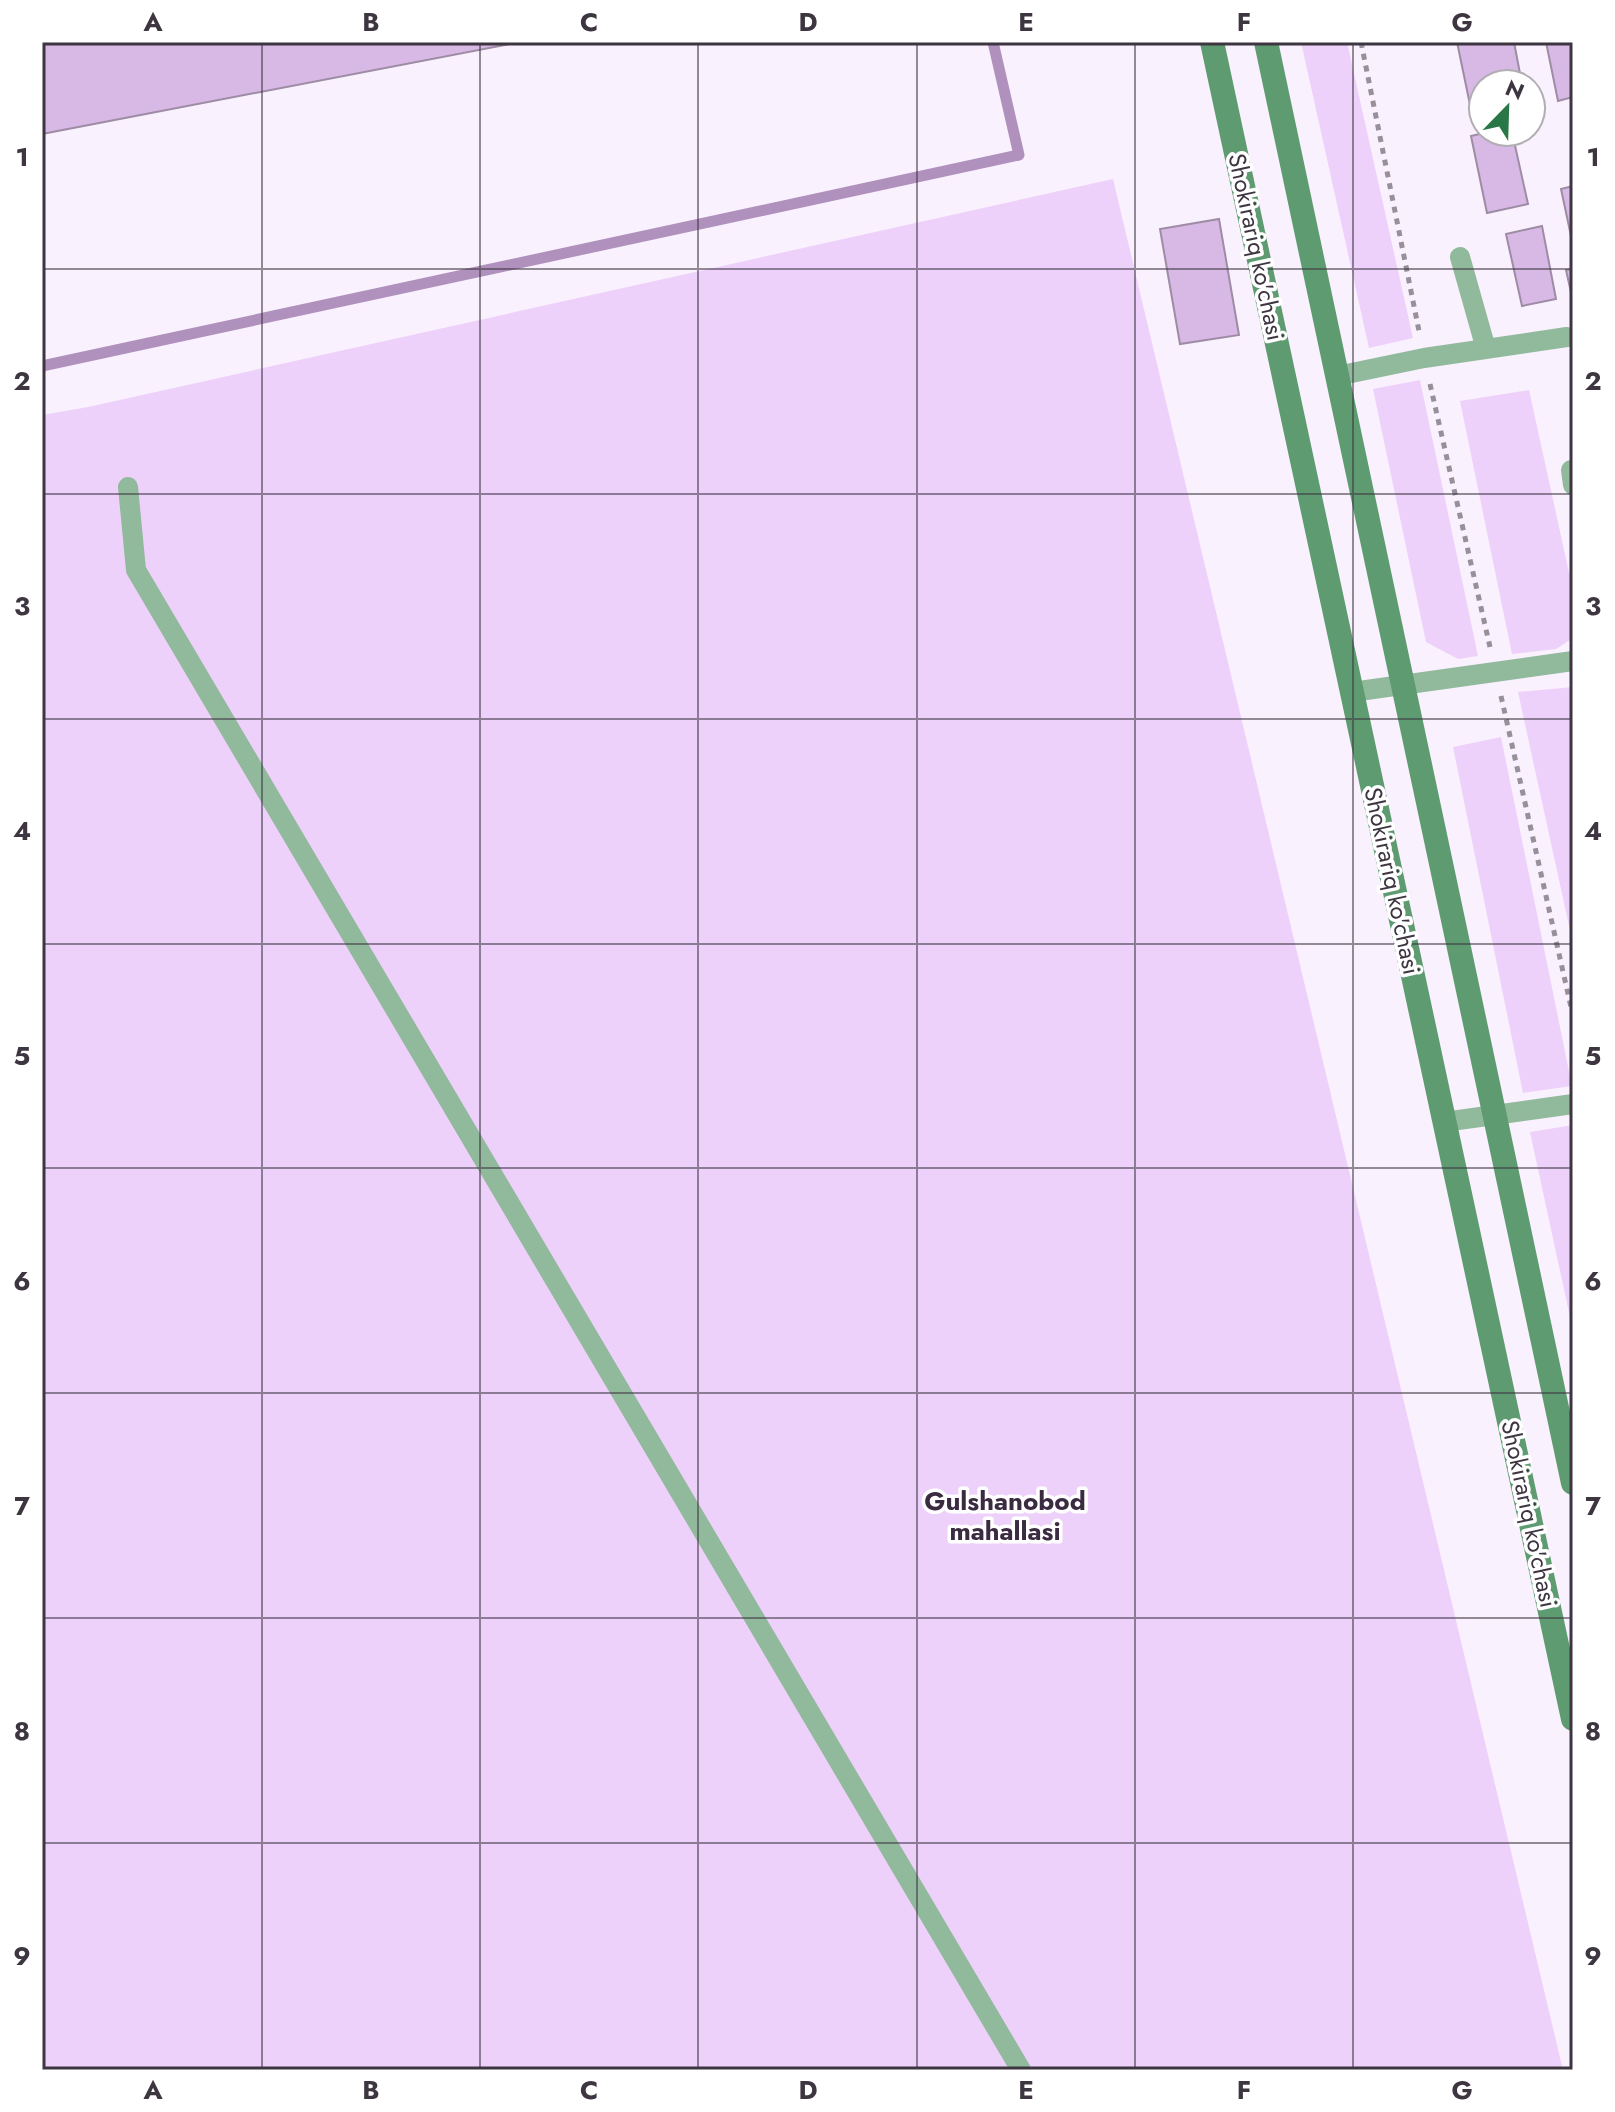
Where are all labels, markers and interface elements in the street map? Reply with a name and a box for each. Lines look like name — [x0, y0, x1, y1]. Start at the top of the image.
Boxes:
text: A — [142, 3, 163, 41]
text: B — [362, 3, 380, 41]
text: C — [580, 3, 598, 41]
text: D — [798, 3, 818, 41]
text: E — [1018, 3, 1034, 41]
text: F — [1237, 3, 1251, 41]
text: G — [1451, 3, 1473, 41]
north arrow — [1467, 68, 1547, 148]
text: N — [1501, 71, 1529, 108]
text: 1 — [15, 138, 29, 176]
text: 1 — [1586, 138, 1600, 176]
street label: Shokirariq ko'chasi — [1220, 150, 1293, 344]
text: 2 — [13, 362, 31, 400]
text: 2 — [1584, 362, 1602, 400]
text: 3 — [14, 587, 30, 625]
text: 3 — [1585, 587, 1601, 625]
street label: Shokirariq ko'chasi — [1356, 784, 1429, 978]
text: 4 — [13, 812, 31, 850]
text: 4 — [1584, 812, 1602, 850]
text: 5 — [14, 1037, 30, 1075]
text: 5 — [1585, 1037, 1601, 1075]
text: 6 — [13, 1262, 31, 1300]
text: 6 — [1584, 1262, 1602, 1300]
street label: Shokirariq ko'chasi — [1493, 1417, 1566, 1611]
district label: Gulshanobod mahallasi — [924, 1482, 1086, 1550]
text: 7 — [14, 1487, 30, 1525]
text: 7 — [1585, 1487, 1601, 1525]
text: 8 — [14, 1712, 30, 1750]
text: 8 — [1585, 1712, 1601, 1750]
text: 9 — [13, 1937, 31, 1975]
text: 9 — [1584, 1937, 1602, 1975]
text: A — [142, 2071, 163, 2109]
text: B — [362, 2071, 380, 2109]
text: C — [580, 2071, 598, 2109]
text: D — [798, 2071, 818, 2109]
text: E — [1018, 2071, 1034, 2109]
text: F — [1237, 2071, 1251, 2109]
text: G — [1451, 2071, 1473, 2109]

